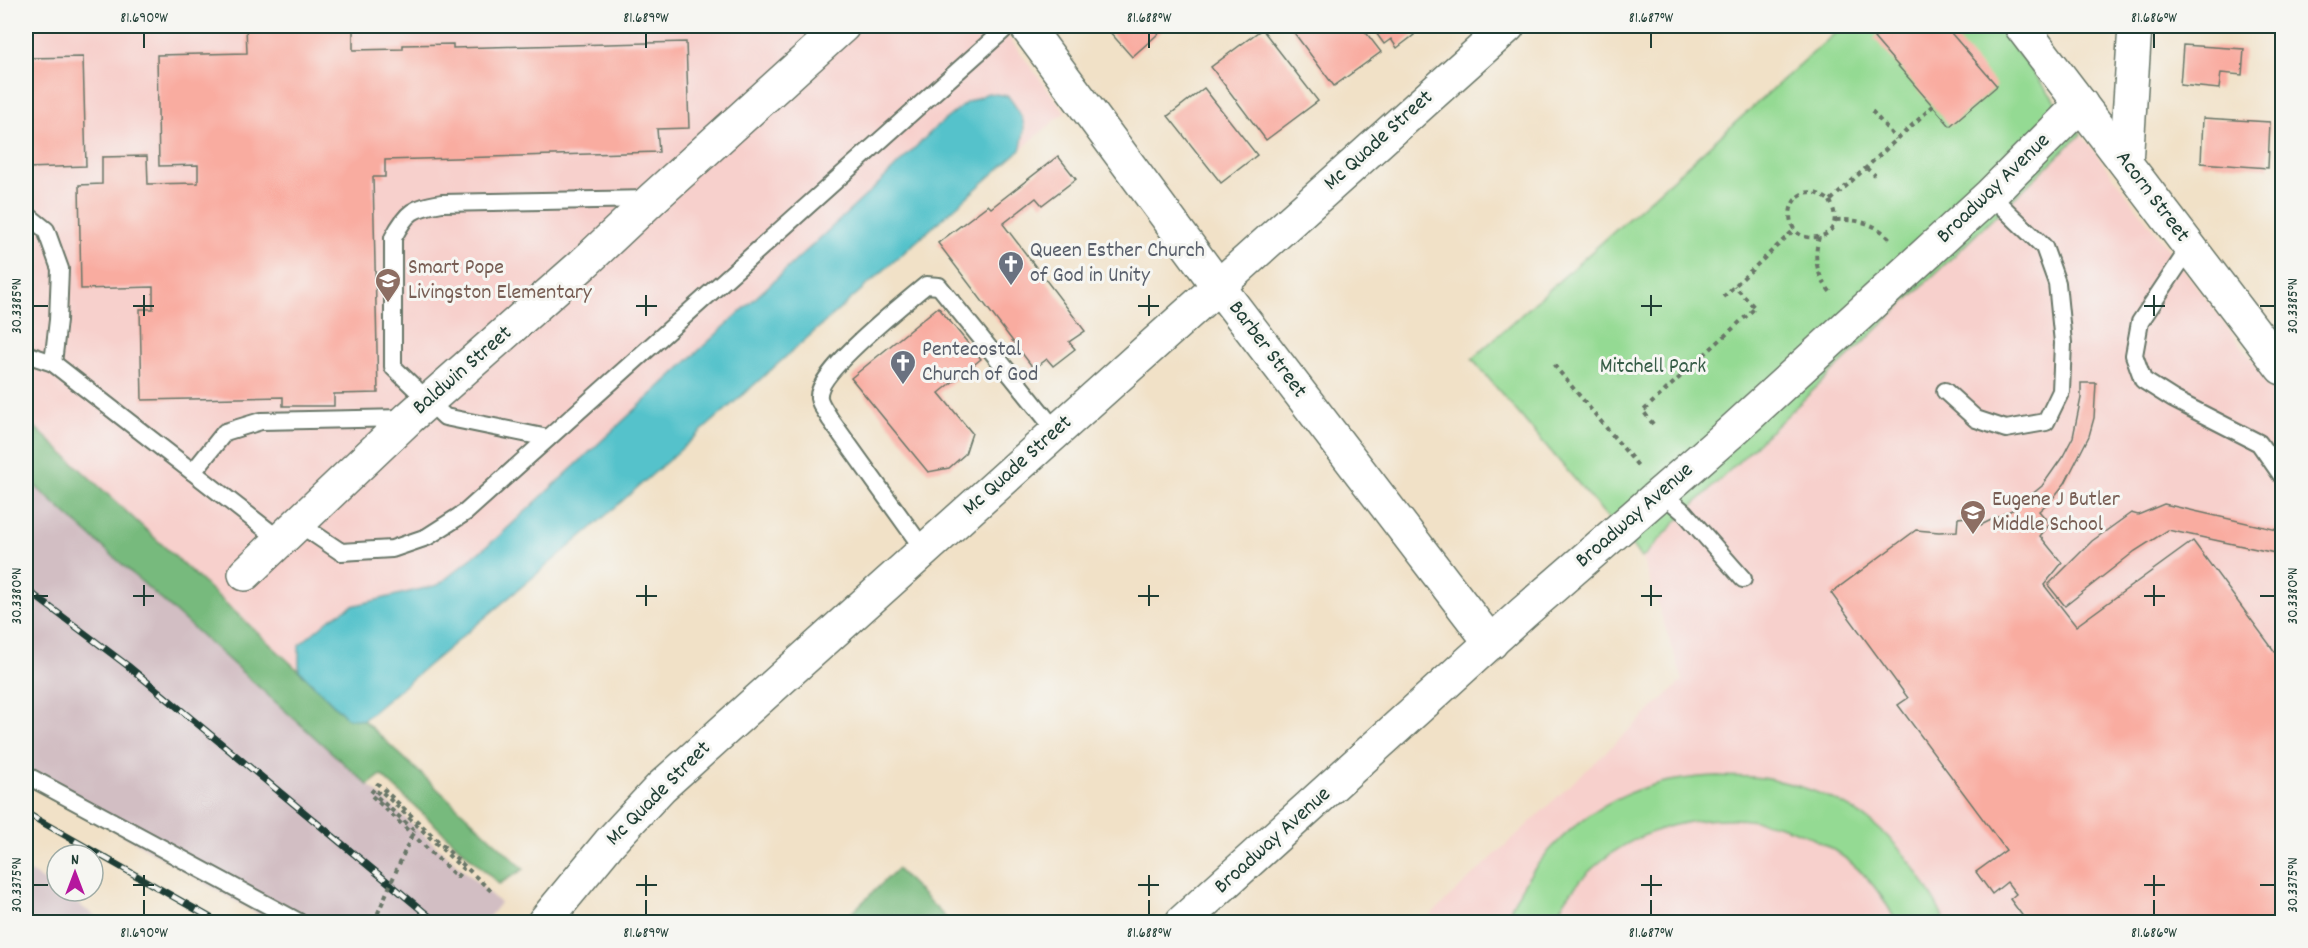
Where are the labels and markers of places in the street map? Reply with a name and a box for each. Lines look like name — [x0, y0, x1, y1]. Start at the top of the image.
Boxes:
place label: Queen Esther Church of God in Unity — [1030, 236, 1205, 292]
church icon: Queen Esther Church of God in Unity — [996, 249, 1026, 287]
place label: Smart Pope Livingston Elementary — [408, 253, 593, 309]
school or university icon: Smart Pope Livingston Elementary — [373, 266, 403, 304]
place label: Pentecostal Church of God — [922, 335, 1038, 391]
church icon: Pentecostal Church of God — [888, 348, 918, 386]
place label: Eugene J Butler Middle School — [1992, 485, 2121, 541]
school or university icon: Eugene J Butler Middle School — [1958, 498, 1988, 536]

